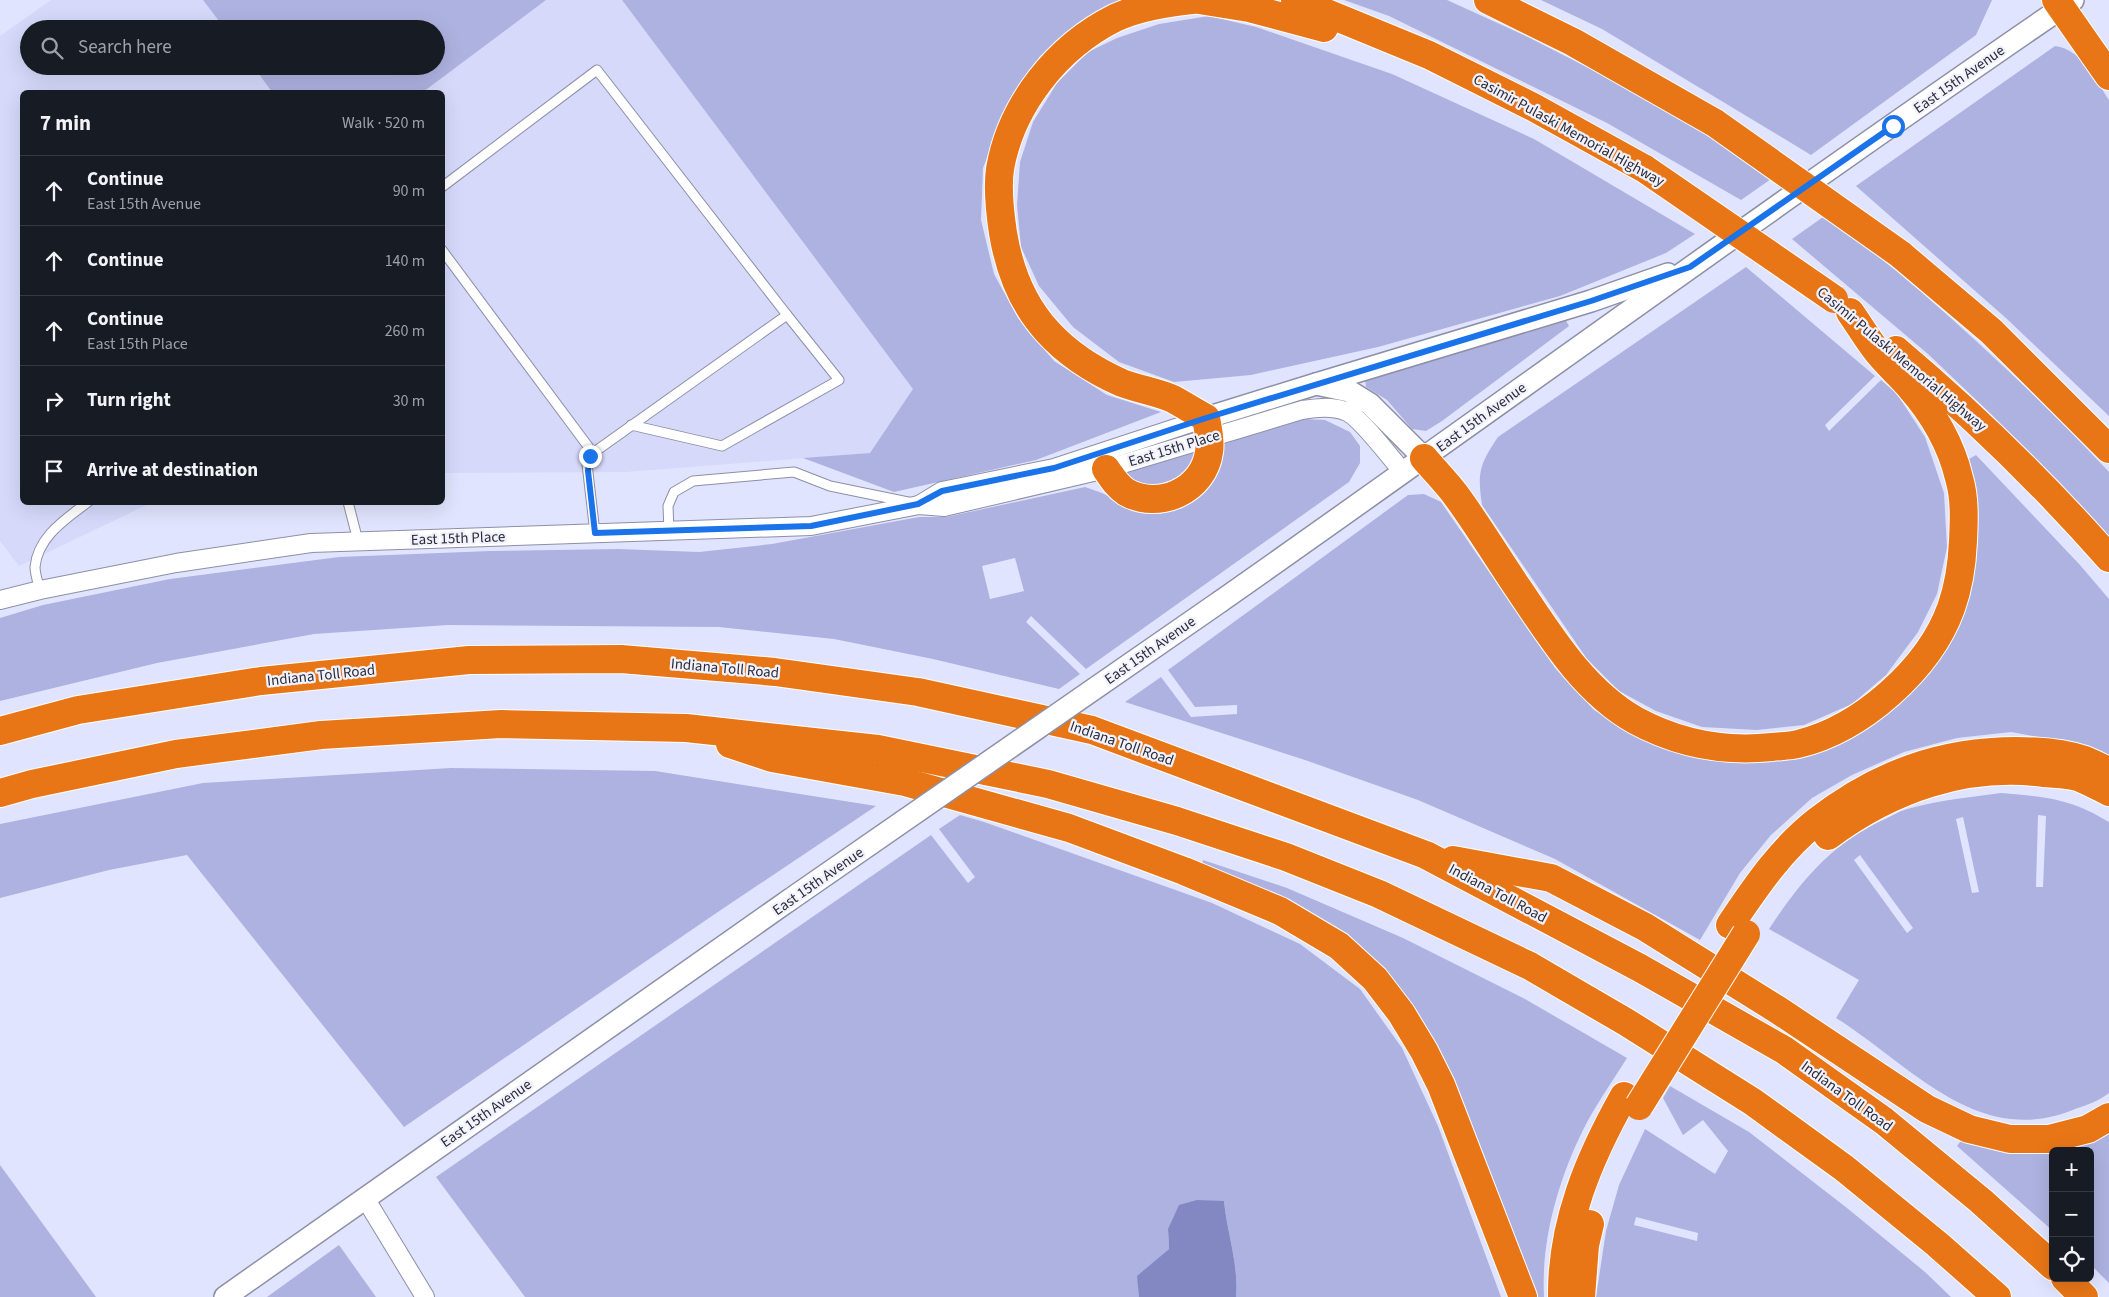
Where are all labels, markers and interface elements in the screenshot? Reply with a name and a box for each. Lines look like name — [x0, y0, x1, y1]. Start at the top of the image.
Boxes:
search box — [20, 20, 445, 75]
icon: search — [38, 34, 66, 62]
text: Search here — [78, 34, 172, 61]
street label: East 15th Avenue — [1909, 40, 2009, 119]
street label: Casimir Pulaski Memorial Highway — [1469, 69, 1668, 192]
text: 7 min — [40, 108, 91, 138]
text: Walk · 520 m — [342, 112, 425, 134]
route start — [1882, 115, 1905, 138]
text: Continue — [87, 166, 164, 193]
icon: ahead — [40, 177, 68, 205]
text: 90 m — [393, 180, 425, 202]
text: East 15th Avenue — [87, 193, 201, 215]
icon: ahead — [40, 247, 68, 275]
text: Continue — [87, 247, 164, 274]
text: 140 m — [385, 250, 425, 272]
street label: Casimir Pulaski Memorial Highway — [1812, 282, 1991, 437]
text: Continue — [87, 306, 164, 333]
icon: ahead — [40, 317, 68, 345]
text: 260 m — [385, 320, 425, 342]
text: East 15th Place — [87, 333, 188, 355]
street label: East 15th Avenue — [1432, 377, 1531, 457]
icon: right — [40, 387, 68, 415]
text: Turn right — [87, 387, 171, 414]
text: 30 m — [393, 390, 425, 412]
street label: East 15th Place — [1126, 425, 1222, 472]
route end — [579, 445, 602, 468]
icon: arrive — [40, 457, 68, 485]
text: Arrive at destination — [87, 457, 258, 484]
street label: East 15th Place — [410, 526, 506, 551]
street label: East 15th Avenue — [1100, 611, 1200, 690]
street label: Indiana Toll Road — [670, 653, 780, 684]
street label: Indiana Toll Road — [266, 659, 376, 692]
street label: Indiana Toll Road — [1067, 716, 1177, 771]
street label: East 15th Avenue — [768, 842, 868, 921]
street label: Indiana Toll Road — [1445, 859, 1551, 928]
street label: Indiana Toll Road — [1797, 1056, 1897, 1137]
street label: East 15th Avenue — [436, 1074, 536, 1153]
map controls — [2049, 1147, 2094, 1282]
button: + — [2049, 1147, 2094, 1192]
button: − — [2049, 1192, 2094, 1237]
button: locate — [2049, 1237, 2094, 1282]

